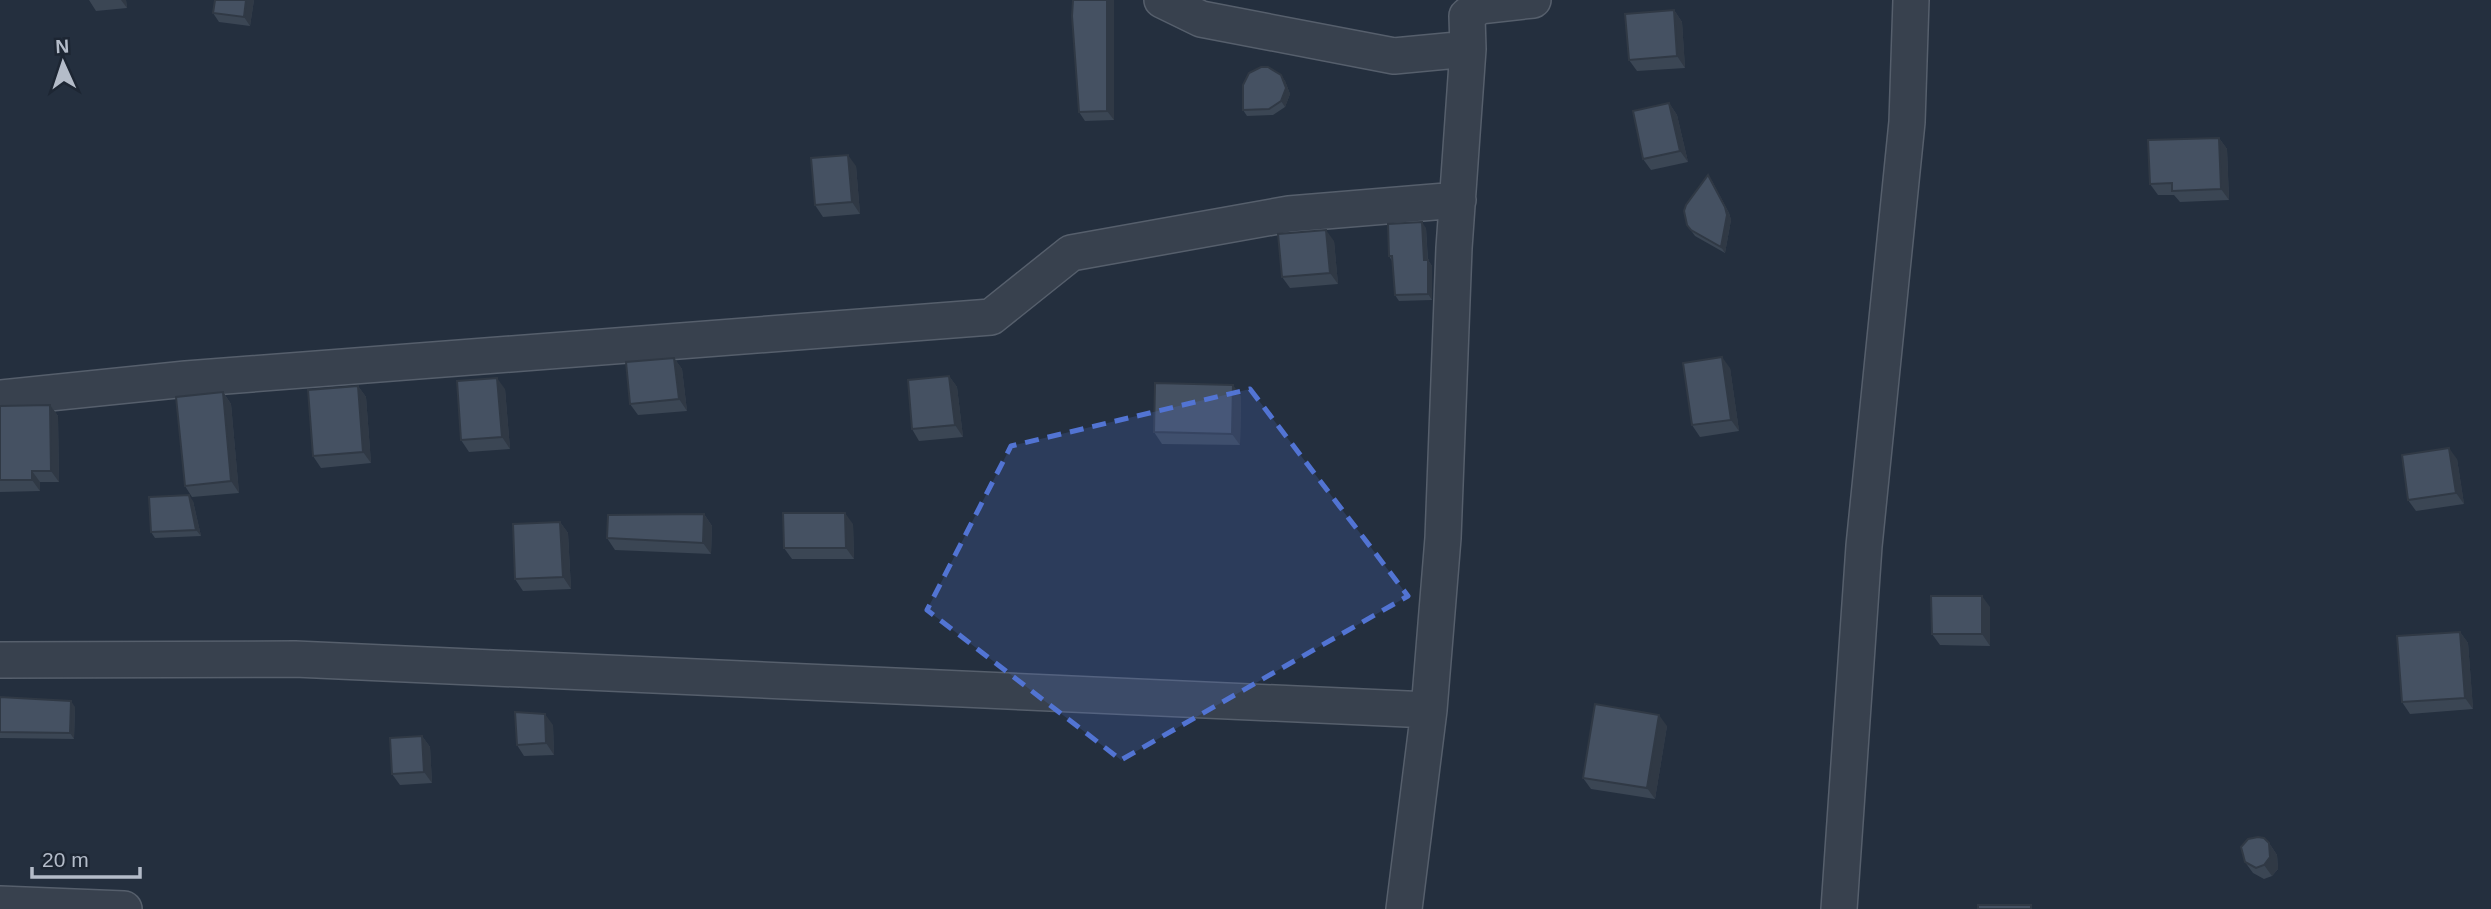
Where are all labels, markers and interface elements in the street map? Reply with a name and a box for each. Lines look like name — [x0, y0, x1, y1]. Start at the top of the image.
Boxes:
north arrow — [28, 28, 98, 98]
text: N — [55, 36, 70, 57]
scale bar — [32, 836, 140, 880]
text: 20 m — [42, 848, 89, 871]

